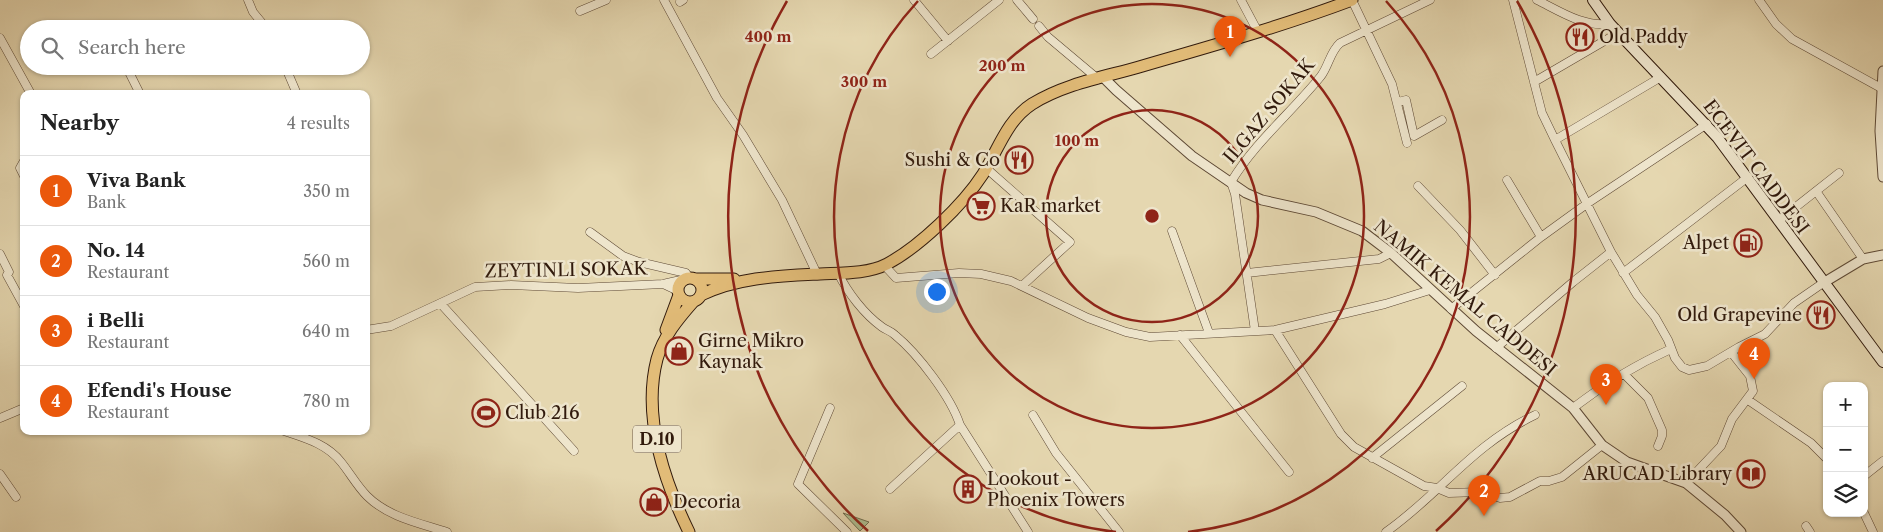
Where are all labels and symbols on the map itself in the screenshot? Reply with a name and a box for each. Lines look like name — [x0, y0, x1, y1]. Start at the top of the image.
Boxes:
pin: 1 — [1214, 16, 1246, 57]
restaurant icon: Old Paddy — [1565, 22, 1595, 52]
place label: Old Paddy — [1599, 26, 1689, 48]
text: 400 m — [745, 27, 791, 46]
street label: ILGAZ SOKAK — [1219, 53, 1320, 168]
text: 200 m — [979, 56, 1025, 75]
text: 300 m — [841, 72, 887, 91]
street label: ECEVIT CADDESI — [1698, 96, 1814, 238]
text: 100 m — [1055, 131, 1099, 150]
restaurant icon: Sushi & Co — [1004, 145, 1034, 175]
place label: Sushi & Co — [905, 149, 1000, 171]
supermarket icon: KaR market — [966, 191, 996, 221]
place label: KaR market — [1000, 195, 1101, 217]
centre of rings — [1143, 207, 1161, 225]
street label: NAMIK KEMAL CADDESI — [1369, 215, 1561, 381]
fuel station icon: Alpet — [1733, 228, 1763, 258]
place label: Alpet — [1682, 232, 1730, 254]
street label: ZEYTINLI SOKAK — [484, 258, 649, 282]
your location — [924, 279, 950, 305]
restaurant icon: Old Grapevine — [1806, 300, 1836, 330]
place label: Old Grapevine — [1677, 304, 1802, 326]
place label: Girne Mikro Kaynak — [698, 330, 804, 373]
shop icon: Girne Mikro Kaynak — [664, 336, 694, 366]
pin: 4 — [1738, 338, 1770, 379]
pin: 3 — [1590, 364, 1622, 405]
sports icon: Club 216 — [471, 398, 501, 428]
place label: Club 216 — [505, 402, 579, 424]
road number: D.10 — [633, 426, 681, 452]
library icon: ARUCAD Library — [1736, 459, 1766, 489]
place label: ARUCAD Library — [1582, 463, 1733, 485]
place label: Lookout - Phoenix Towers — [987, 468, 1125, 511]
building icon: Lookout - Phoenix Towers — [953, 474, 983, 504]
pin: 2 — [1468, 475, 1500, 516]
shop icon: Decoria — [639, 487, 669, 517]
place label: Decoria — [673, 491, 741, 513]

